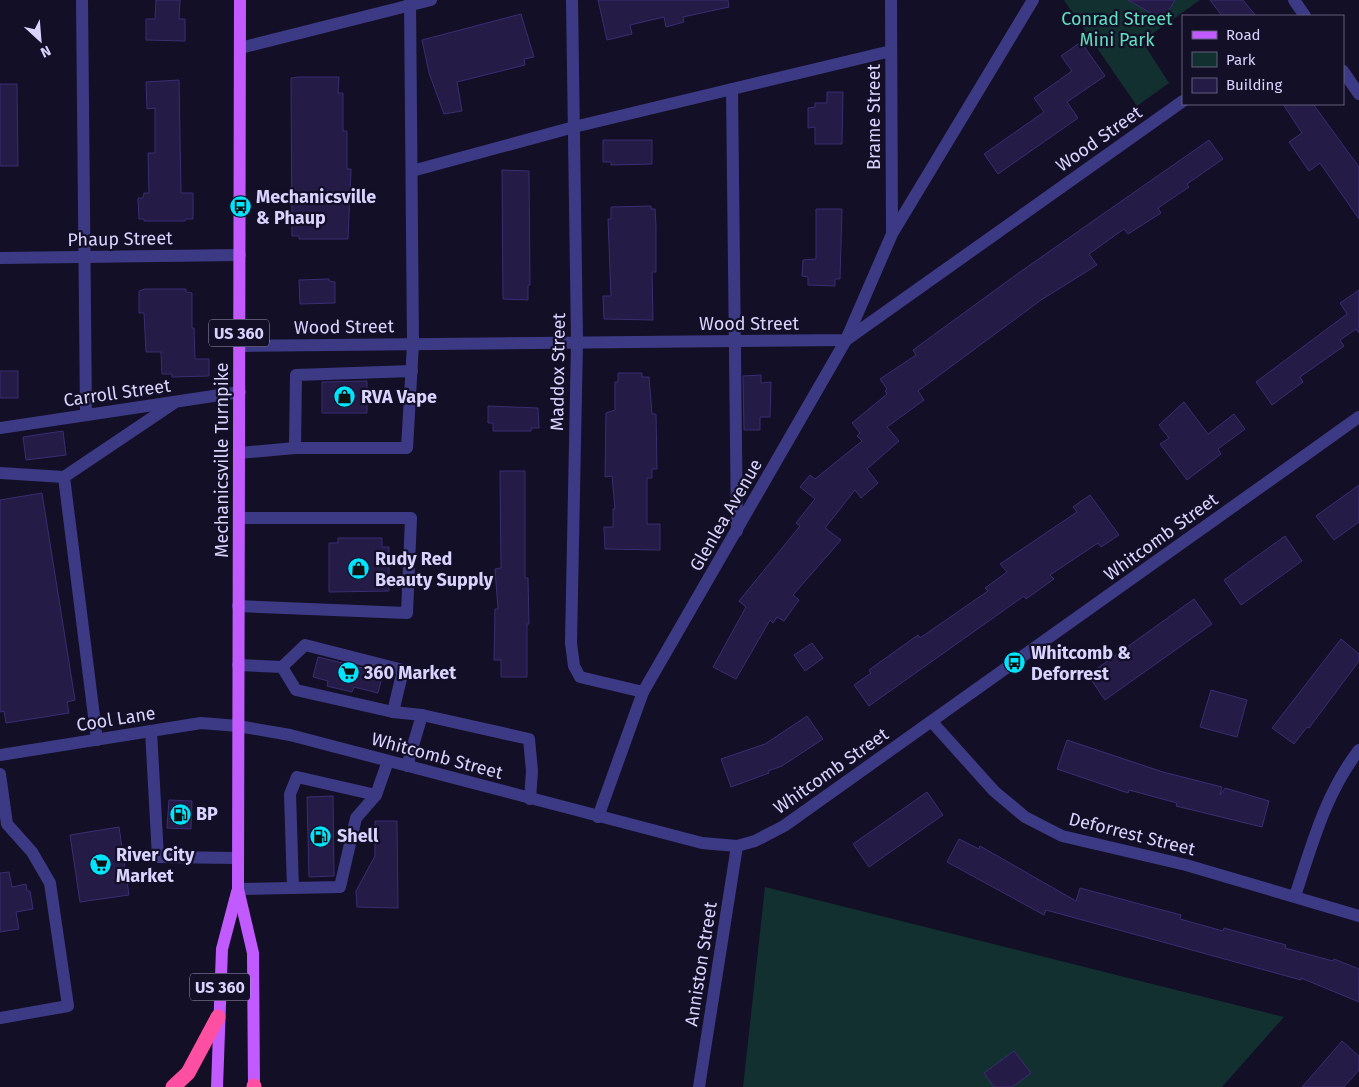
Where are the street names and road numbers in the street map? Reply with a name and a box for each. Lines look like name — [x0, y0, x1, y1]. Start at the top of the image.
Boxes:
street label: Brame Street — [863, 64, 885, 170]
street label: Wood Street — [1052, 101, 1147, 177]
street label: Phaup Street — [67, 227, 173, 251]
street label: Maddox Street — [546, 312, 570, 431]
street label: Wood Street — [699, 313, 800, 335]
street label: Wood Street — [294, 315, 395, 339]
road number: US 360 — [209, 319, 269, 346]
street label: Mechanicsville Turnpike — [211, 362, 233, 558]
street label: Carroll Street — [62, 375, 172, 411]
street label: Glenlea Avenue — [685, 455, 767, 575]
street label: Whitcomb Street — [1100, 488, 1223, 586]
street label: Cool Lane — [75, 702, 157, 736]
street label: Whitcomb Street — [769, 723, 893, 819]
street label: Whitcomb Street — [369, 728, 506, 784]
street label: Deforrest Street — [1067, 808, 1198, 860]
street label: Anniston Street — [680, 900, 722, 1028]
road number: US 360 — [190, 974, 250, 1000]

